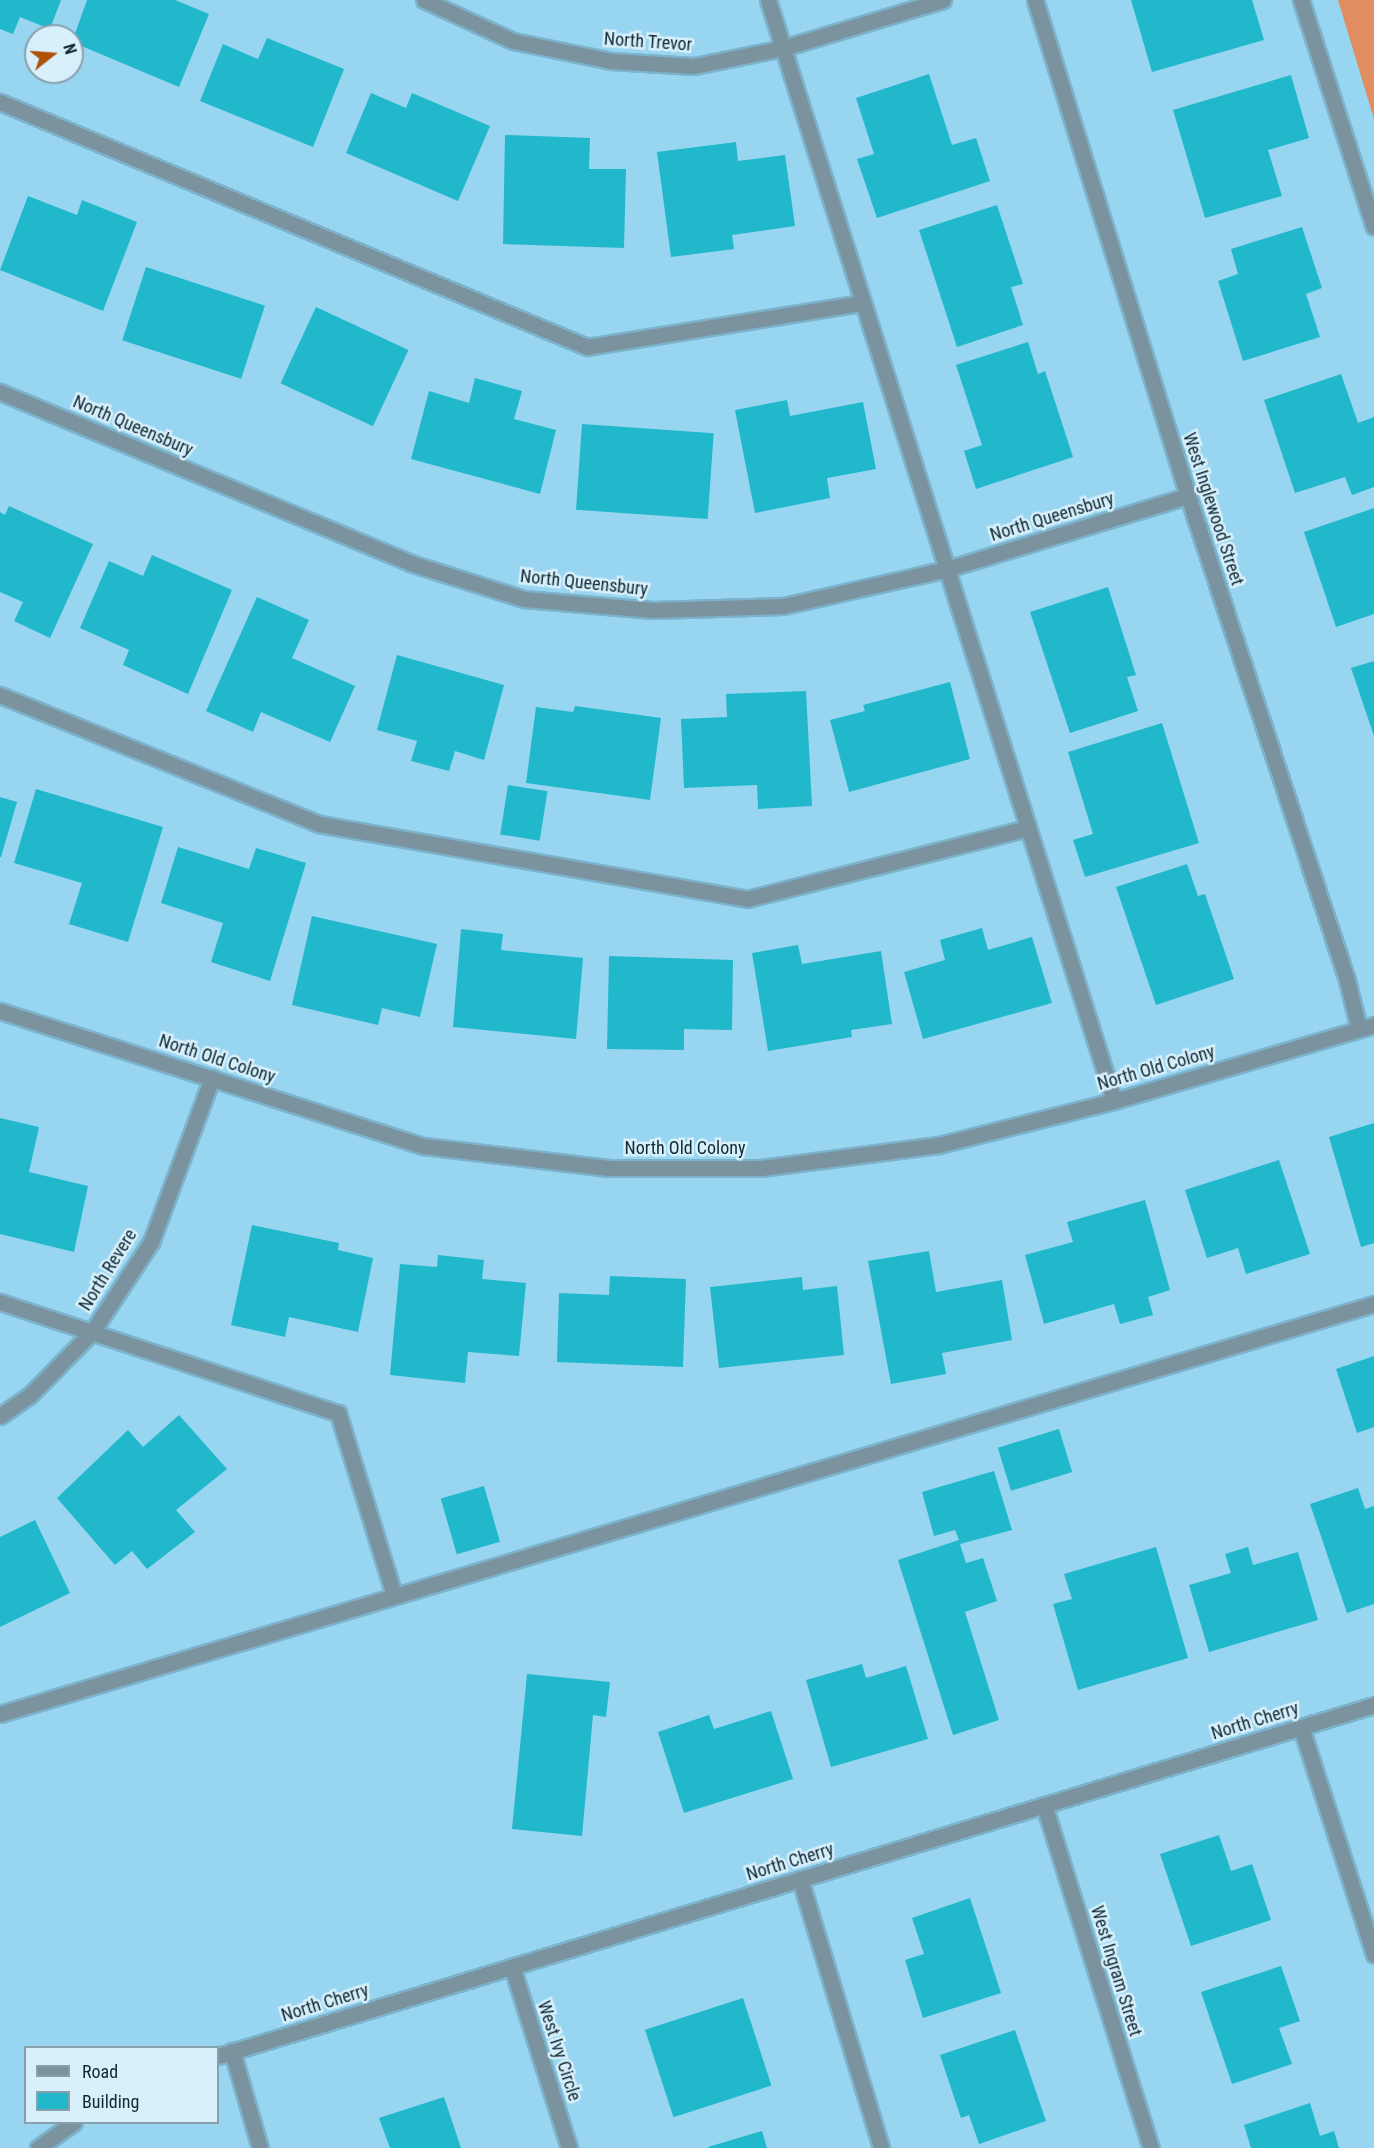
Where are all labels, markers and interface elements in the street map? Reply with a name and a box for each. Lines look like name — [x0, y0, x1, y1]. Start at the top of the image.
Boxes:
north arrow — [24, 24, 84, 84]
street label: North Trevor — [603, 28, 693, 56]
text: N — [59, 42, 80, 57]
street label: North Queensbury — [70, 391, 196, 461]
street label: West Inglewood Street — [1178, 430, 1248, 588]
street label: North Queensbury — [987, 488, 1117, 546]
street label: North Queensbury — [519, 566, 649, 600]
street label: North Old Colony — [156, 1030, 278, 1088]
street label: North Old Colony — [1095, 1041, 1217, 1095]
street label: North Old Colony — [625, 1137, 745, 1159]
street label: North Revere — [74, 1225, 142, 1315]
street label: North Cherry — [1209, 1697, 1301, 1745]
street label: North Cherry — [744, 1838, 836, 1886]
street label: West Ingram Street — [1086, 1903, 1146, 2039]
street label: North Cherry — [279, 1979, 371, 2027]
street label: West Ivy Circle — [533, 1998, 585, 2104]
legend — [24, 2046, 219, 2124]
text: Road — [82, 2061, 118, 2082]
text: Building — [82, 2091, 139, 2112]

